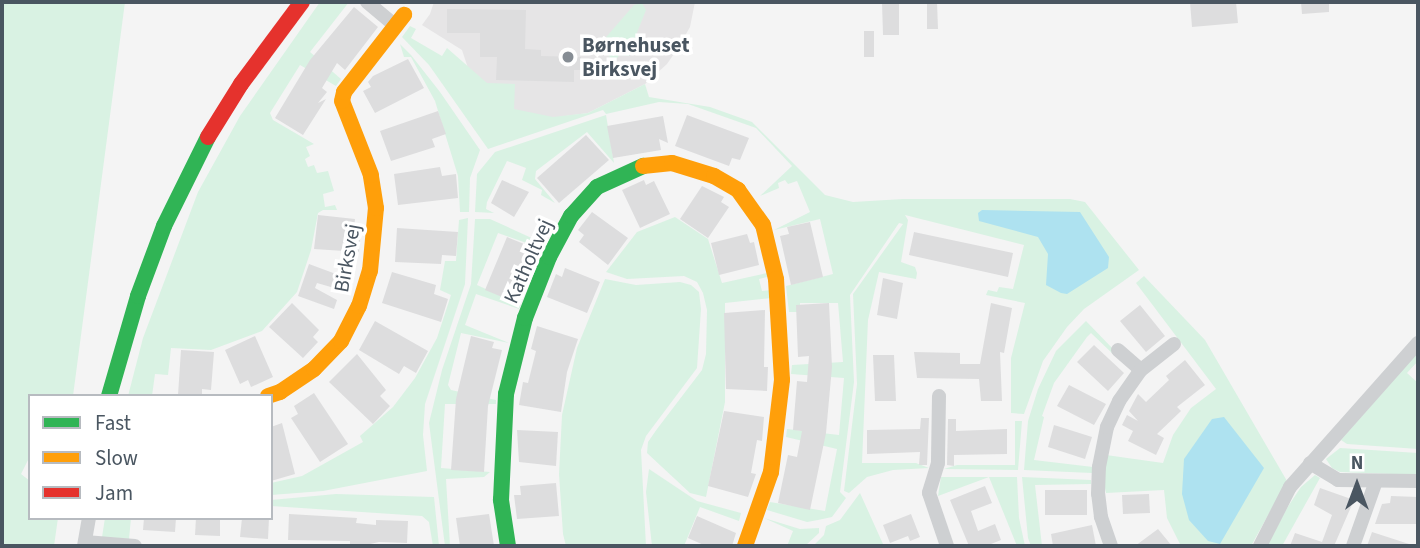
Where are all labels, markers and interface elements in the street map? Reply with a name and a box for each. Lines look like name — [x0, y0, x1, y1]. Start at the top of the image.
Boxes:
place label: Børnehuset Birksvej — [582, 32, 690, 82]
marker: Børnehuset Birksvej — [560, 49, 576, 65]
street label: Katholtvej — [498, 215, 558, 307]
street label: Birksvej — [329, 222, 365, 294]
legend — [28, 394, 273, 520]
text: Fast — [95, 408, 131, 438]
text: Slow — [95, 443, 138, 473]
north arrow — [1322, 450, 1392, 520]
text: N — [1351, 450, 1363, 477]
text: Jam — [95, 478, 133, 508]

